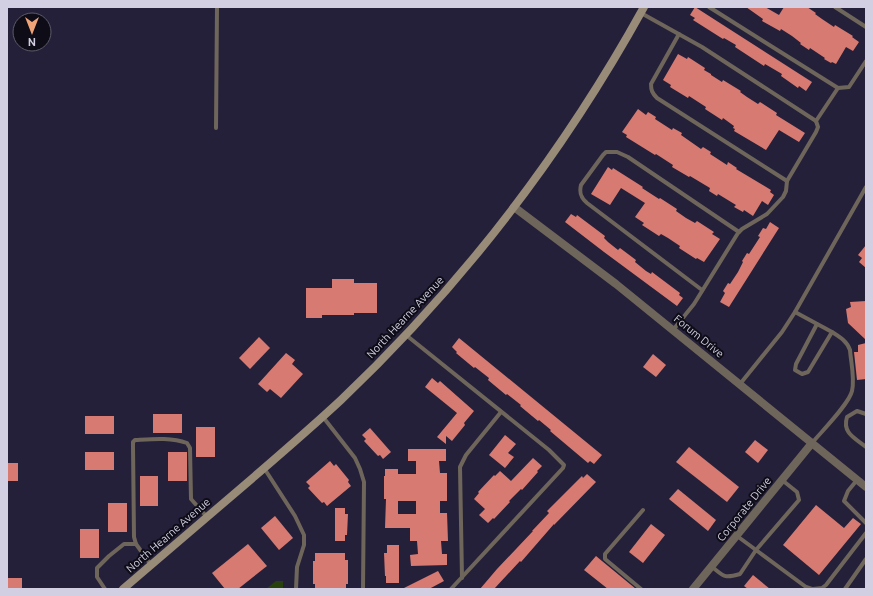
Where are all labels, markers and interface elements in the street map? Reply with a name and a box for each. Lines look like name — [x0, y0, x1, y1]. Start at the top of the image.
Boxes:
north arrow — [12, 12, 52, 52]
text: N — [28, 36, 36, 48]
street label: North Hearne Avenue — [364, 274, 446, 360]
street label: Forum Drive — [672, 312, 726, 360]
street label: Corporate Drive — [715, 475, 773, 543]
street label: North Hearne Avenue — [124, 495, 212, 575]

